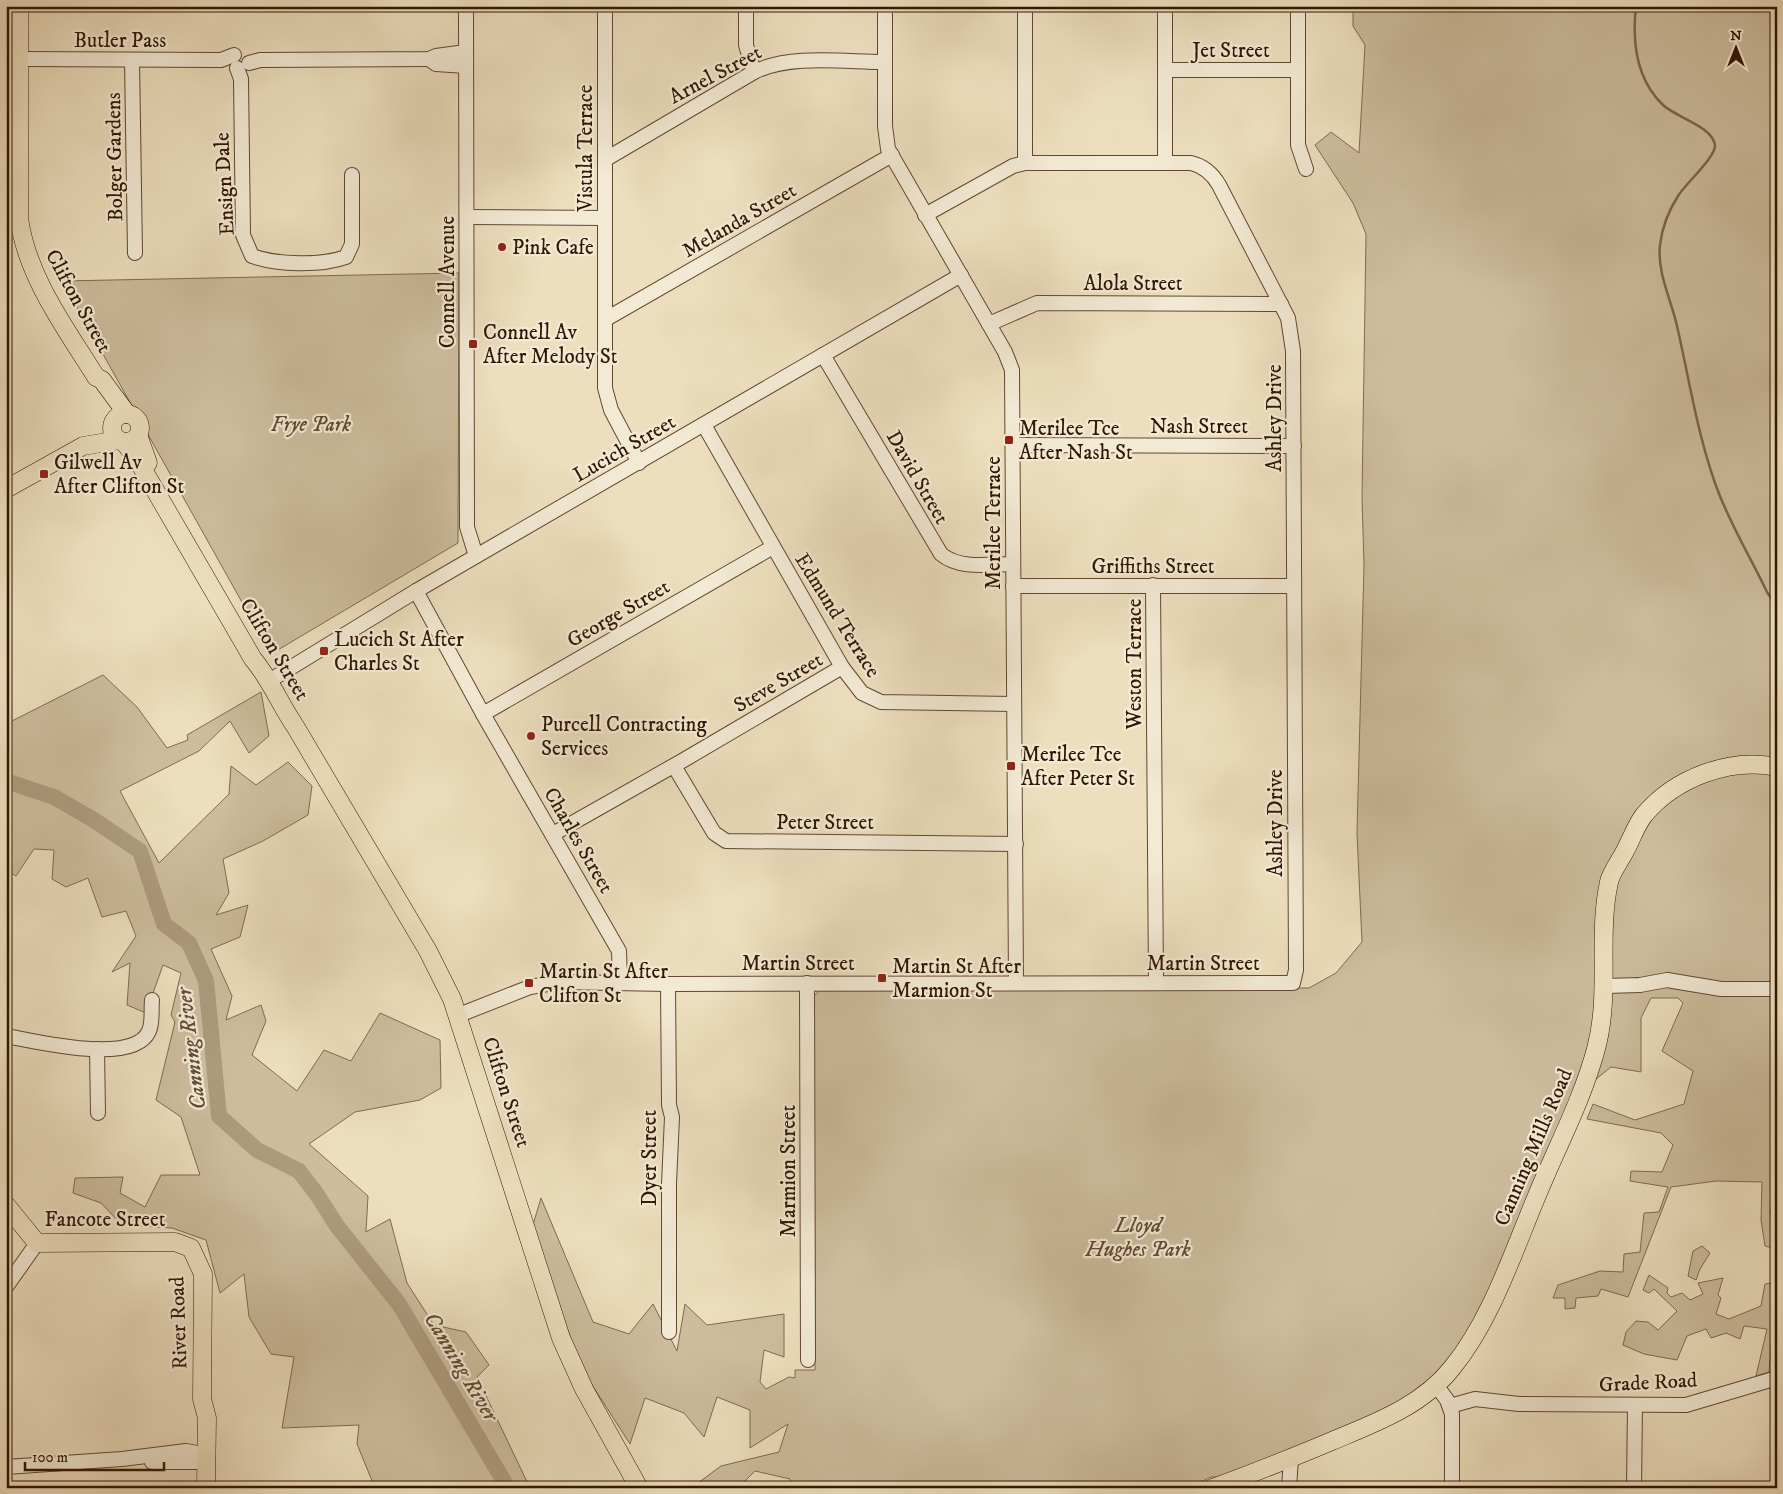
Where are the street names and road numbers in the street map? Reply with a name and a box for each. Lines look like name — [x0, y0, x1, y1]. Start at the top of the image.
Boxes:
street label: Butler Pass — [74, 28, 166, 54]
street label: Jet Street — [1190, 38, 1270, 64]
street label: Arnel Street — [665, 40, 767, 110]
street label: Vistula Terrace — [573, 84, 599, 212]
street label: Bolger Gardens — [101, 92, 129, 222]
street label: Ensign Dale — [209, 131, 241, 236]
street label: Melanda Street — [678, 178, 801, 264]
street label: Connell Avenue — [435, 215, 461, 348]
street label: Clifton Street — [39, 245, 117, 358]
street label: Alola Street — [1083, 271, 1183, 297]
street label: Ashley Drive — [1262, 364, 1288, 472]
street label: Lucich Street — [569, 409, 681, 489]
street label: Nash Street — [1150, 414, 1248, 440]
street label: David Street — [880, 426, 954, 529]
street label: Merilee Terrace — [981, 456, 1007, 590]
street label: Edmund Terrace — [789, 549, 886, 683]
street label: Griffiths Street — [1091, 554, 1215, 580]
street label: George Street — [562, 574, 675, 654]
street label: Clifton Street — [234, 594, 315, 705]
street label: Weston Terrace — [1122, 598, 1148, 731]
street label: Steve Street — [729, 647, 828, 719]
street label: Ashley Drive — [1263, 769, 1289, 877]
street label: Charles Street — [537, 783, 619, 898]
street label: Peter Street — [776, 810, 874, 836]
street label: Martin Street — [741, 951, 855, 977]
street label: Martin Street — [1146, 951, 1260, 977]
street label: Clifton Street — [476, 1034, 536, 1151]
street label: Canning Mills Road — [1489, 1064, 1579, 1230]
street label: Marmion Street — [776, 1104, 802, 1237]
street label: Dyer Street — [637, 1110, 663, 1206]
street label: Fancote Street — [45, 1207, 166, 1233]
street label: River Road — [164, 1275, 194, 1370]
street label: Grade Road — [1598, 1367, 1698, 1399]

